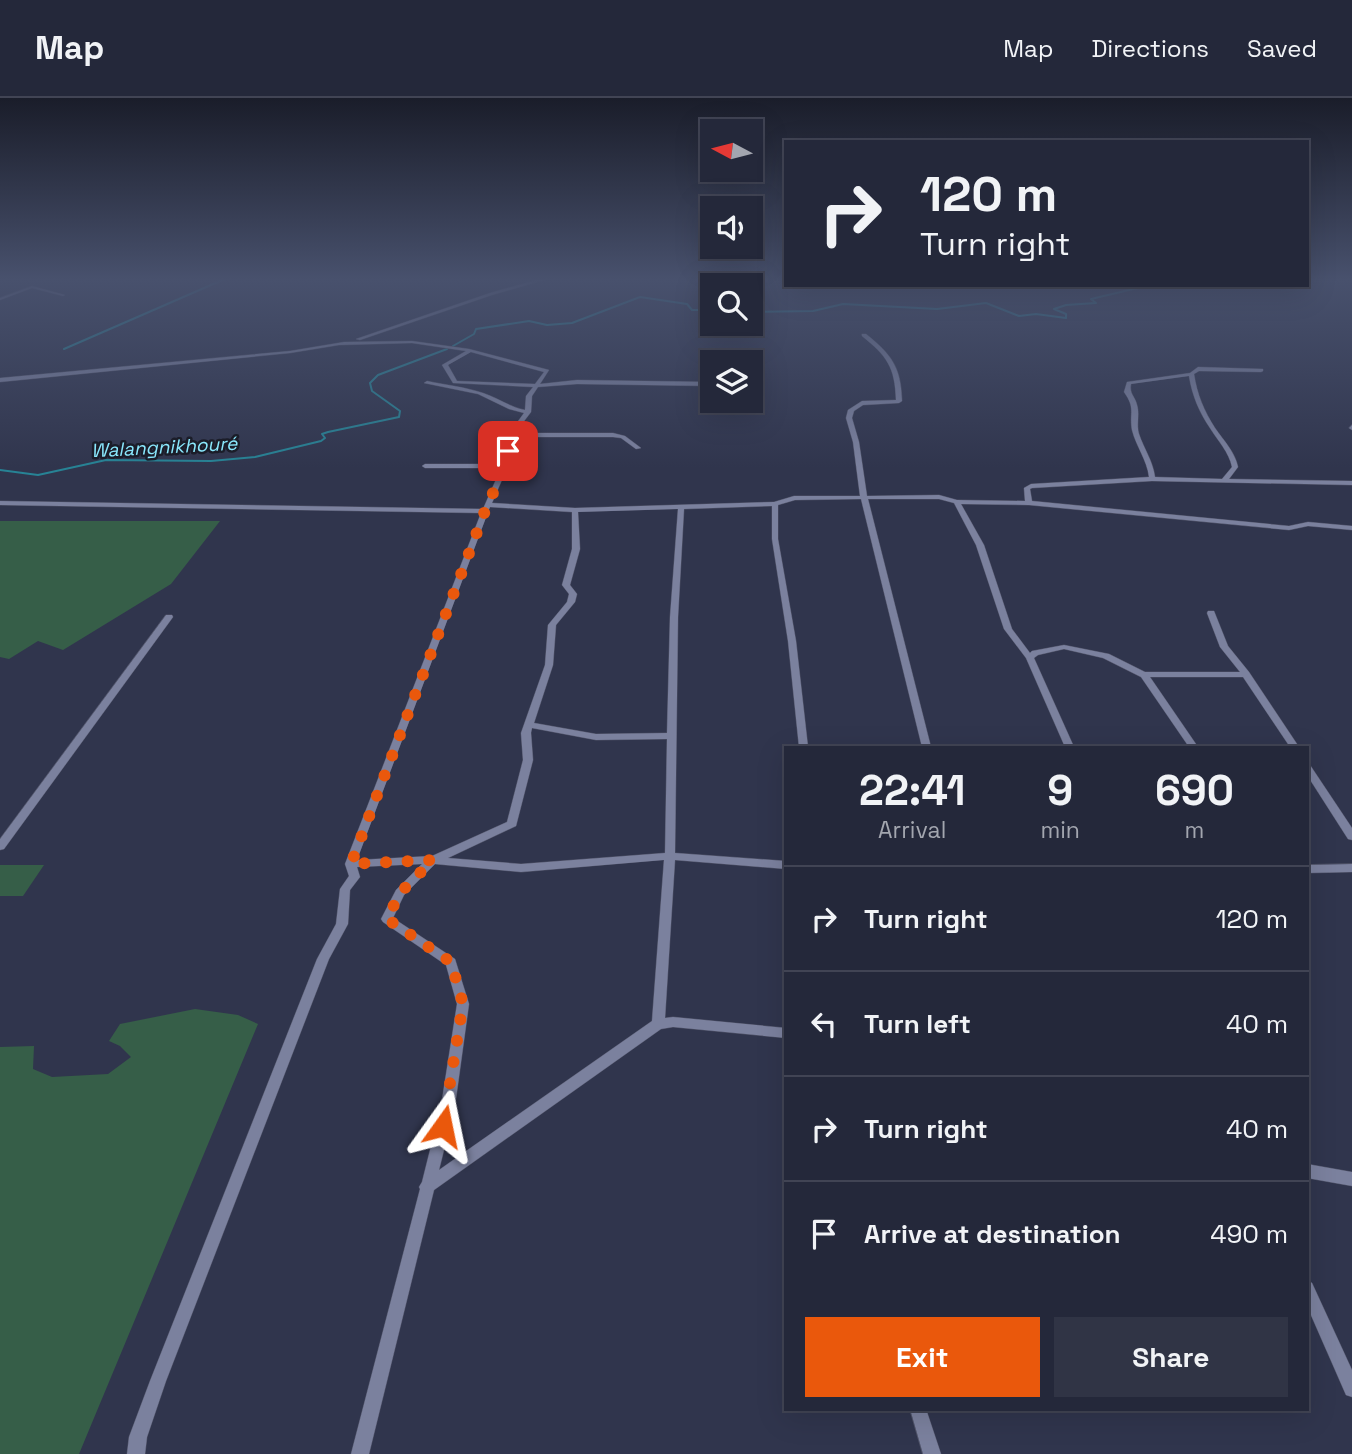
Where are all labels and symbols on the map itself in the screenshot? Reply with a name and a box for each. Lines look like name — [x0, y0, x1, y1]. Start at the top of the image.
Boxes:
north arrow — [700, 119, 763, 182]
pin — [478, 421, 538, 481]
water label: Walangnikhouré — [90, 431, 239, 463]
position arrow — [406, 1089, 480, 1163]

